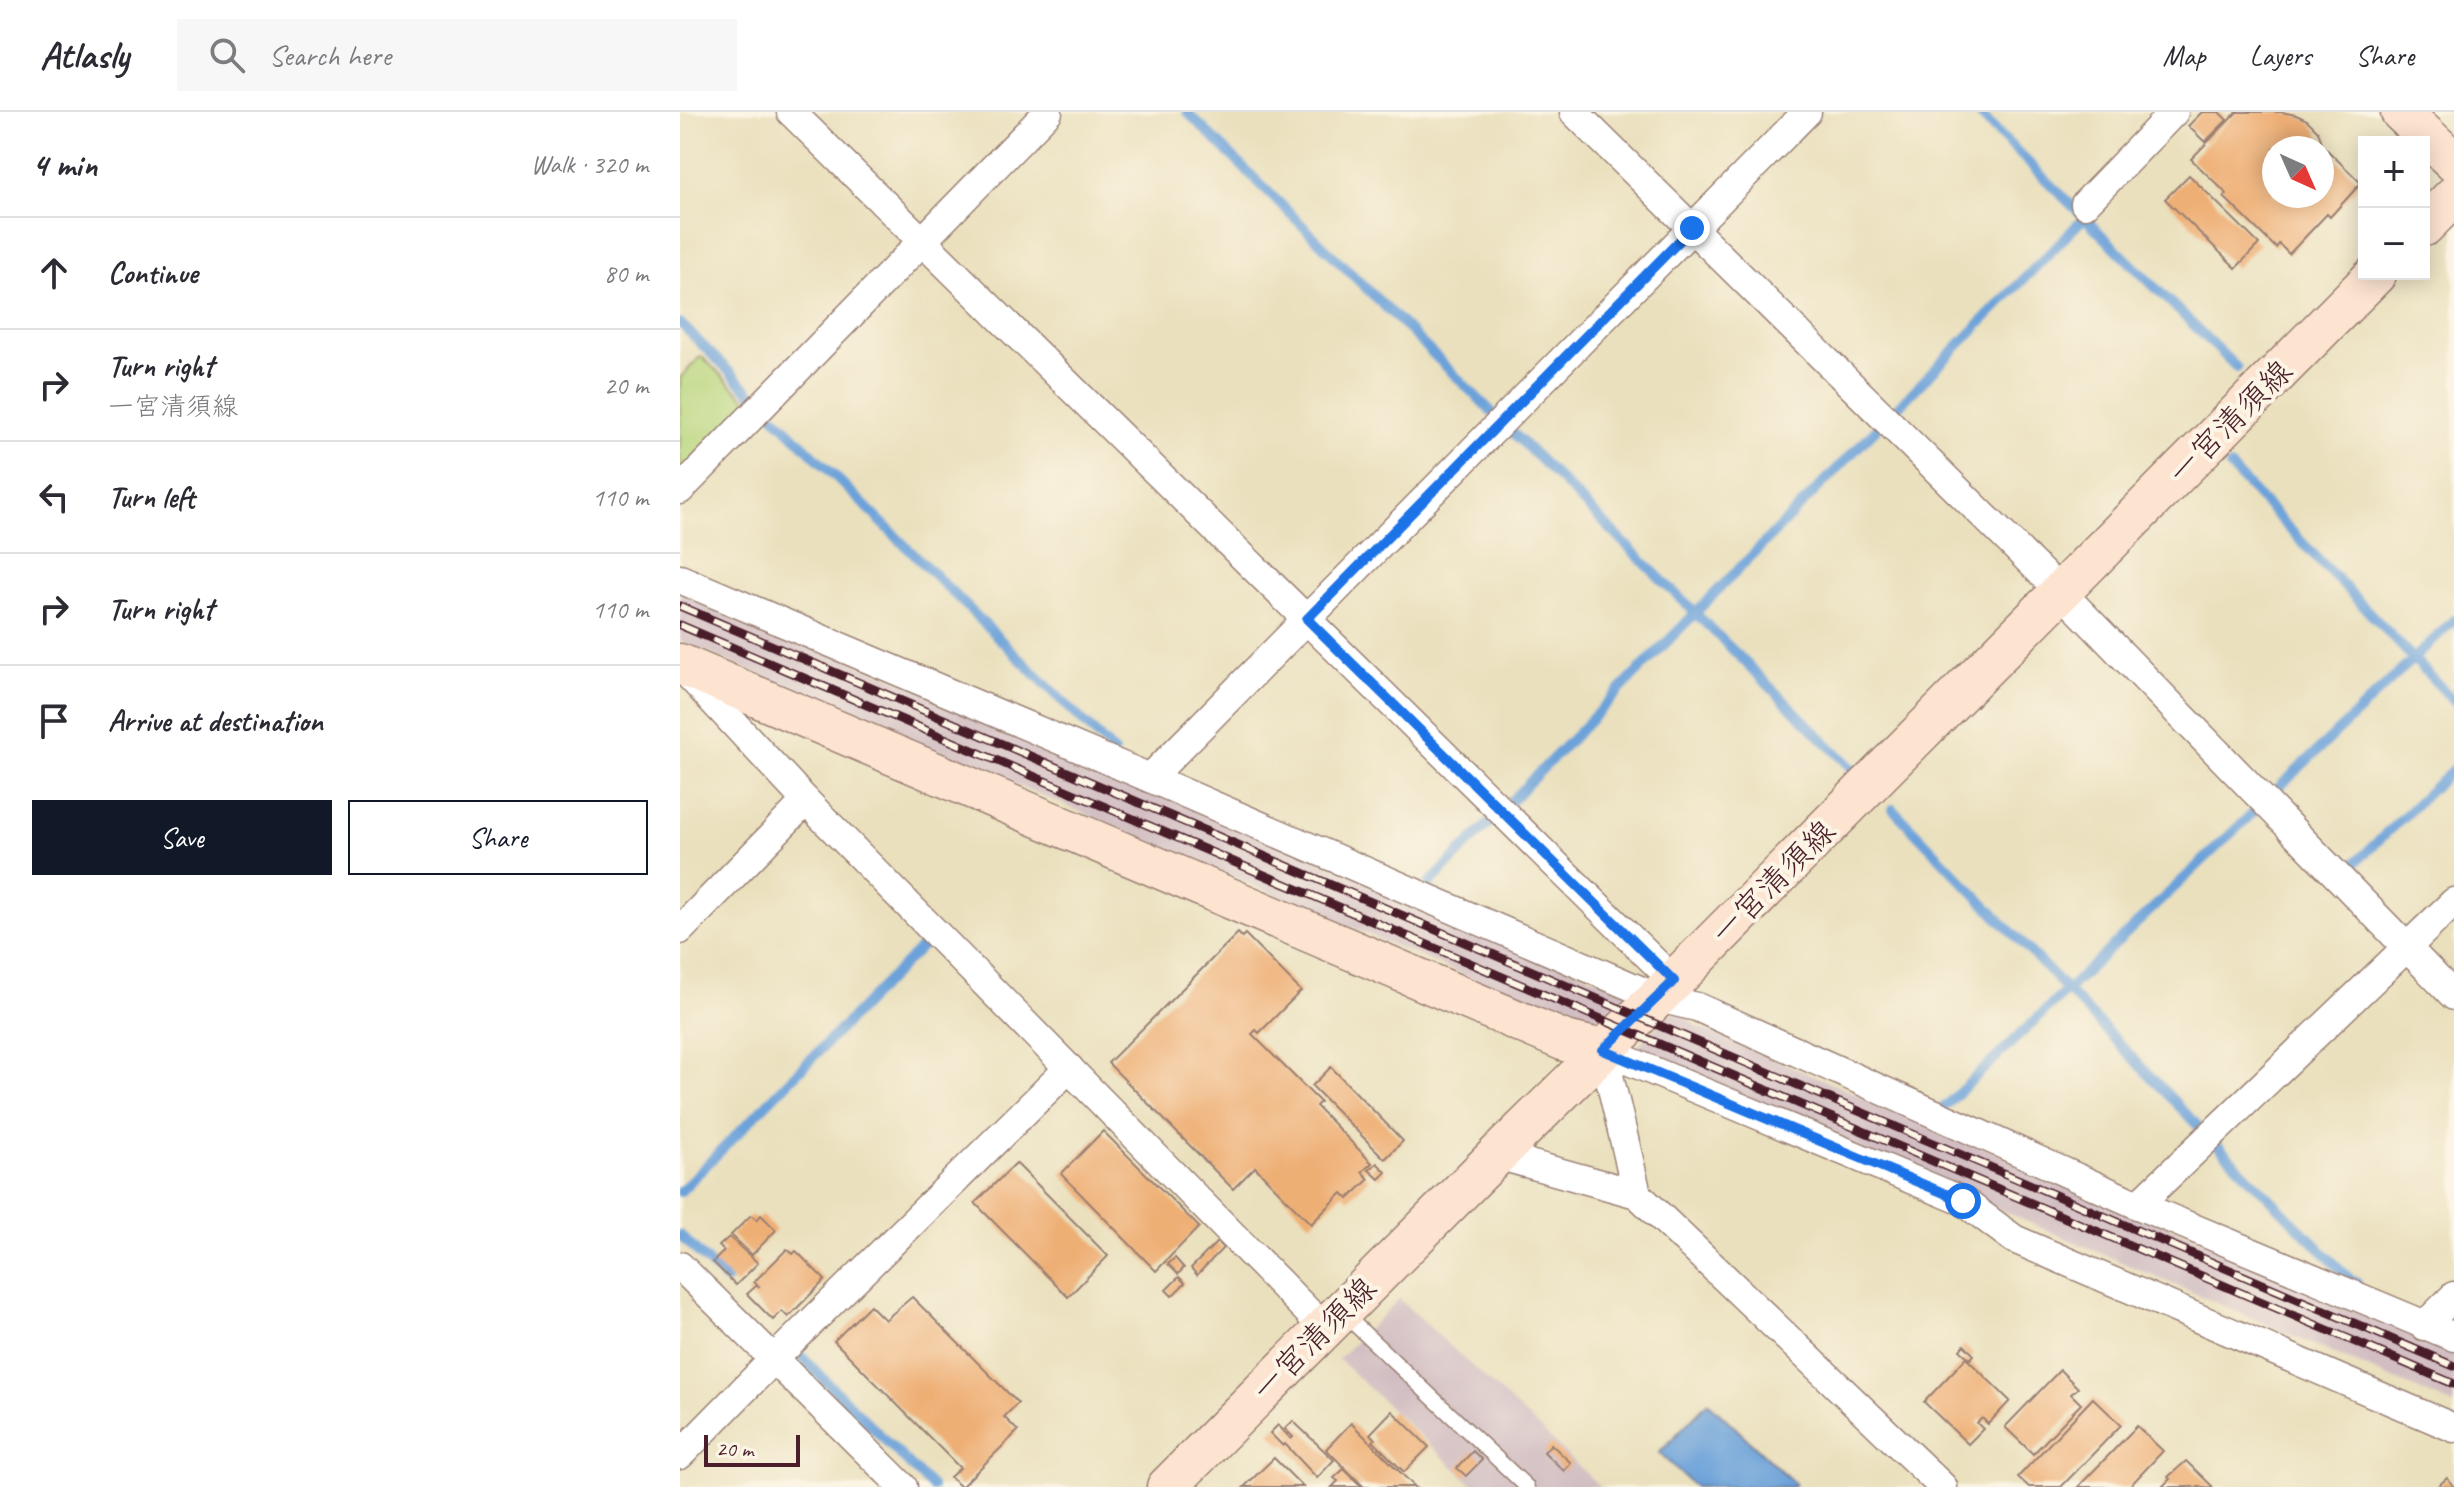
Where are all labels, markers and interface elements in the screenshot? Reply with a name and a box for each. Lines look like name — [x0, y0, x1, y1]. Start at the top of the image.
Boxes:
search box — [177, 19, 737, 91]
text: Atlasly — [40, 32, 129, 79]
icon: search — [205, 33, 249, 77]
text: Search here — [269, 36, 391, 74]
text: Map — [2163, 38, 2206, 73]
text: Layers — [2250, 38, 2311, 73]
text: Share — [2355, 38, 2414, 73]
north arrow — [2262, 136, 2334, 208]
map controls — [2358, 136, 2430, 280]
button: + — [2358, 136, 2430, 208]
text: 4 min — [32, 143, 97, 186]
text: Walk · 320 m — [531, 148, 648, 181]
button: − — [2358, 208, 2430, 280]
route end — [1674, 210, 1710, 246]
icon: ahead — [32, 251, 76, 295]
text: Continue — [108, 254, 198, 292]
text: 80 m — [604, 257, 648, 290]
text: Turn right — [108, 347, 213, 385]
street label: 一宮清須線 — [2159, 351, 2301, 493]
icon: right — [32, 363, 76, 407]
text: 20 m — [604, 369, 648, 402]
text: 一宮清須線 — [108, 390, 238, 423]
icon: left — [32, 475, 76, 519]
text: Turn left — [108, 478, 195, 516]
text: 110 m — [592, 481, 648, 514]
icon: right — [32, 587, 76, 631]
text: Turn right — [108, 590, 213, 628]
text: 110 m — [592, 593, 648, 626]
icon: arrive — [32, 699, 76, 743]
text: Arrive at destination — [108, 702, 323, 740]
button: Save — [32, 800, 332, 875]
button: Share — [348, 800, 648, 875]
street label: 一宮清須線 — [1702, 811, 1844, 953]
route start — [1945, 1183, 1981, 1219]
street label: 一宮清須線 — [1243, 1268, 1385, 1410]
scale bar — [704, 1431, 800, 1467]
text: 20 m — [716, 1435, 753, 1463]

